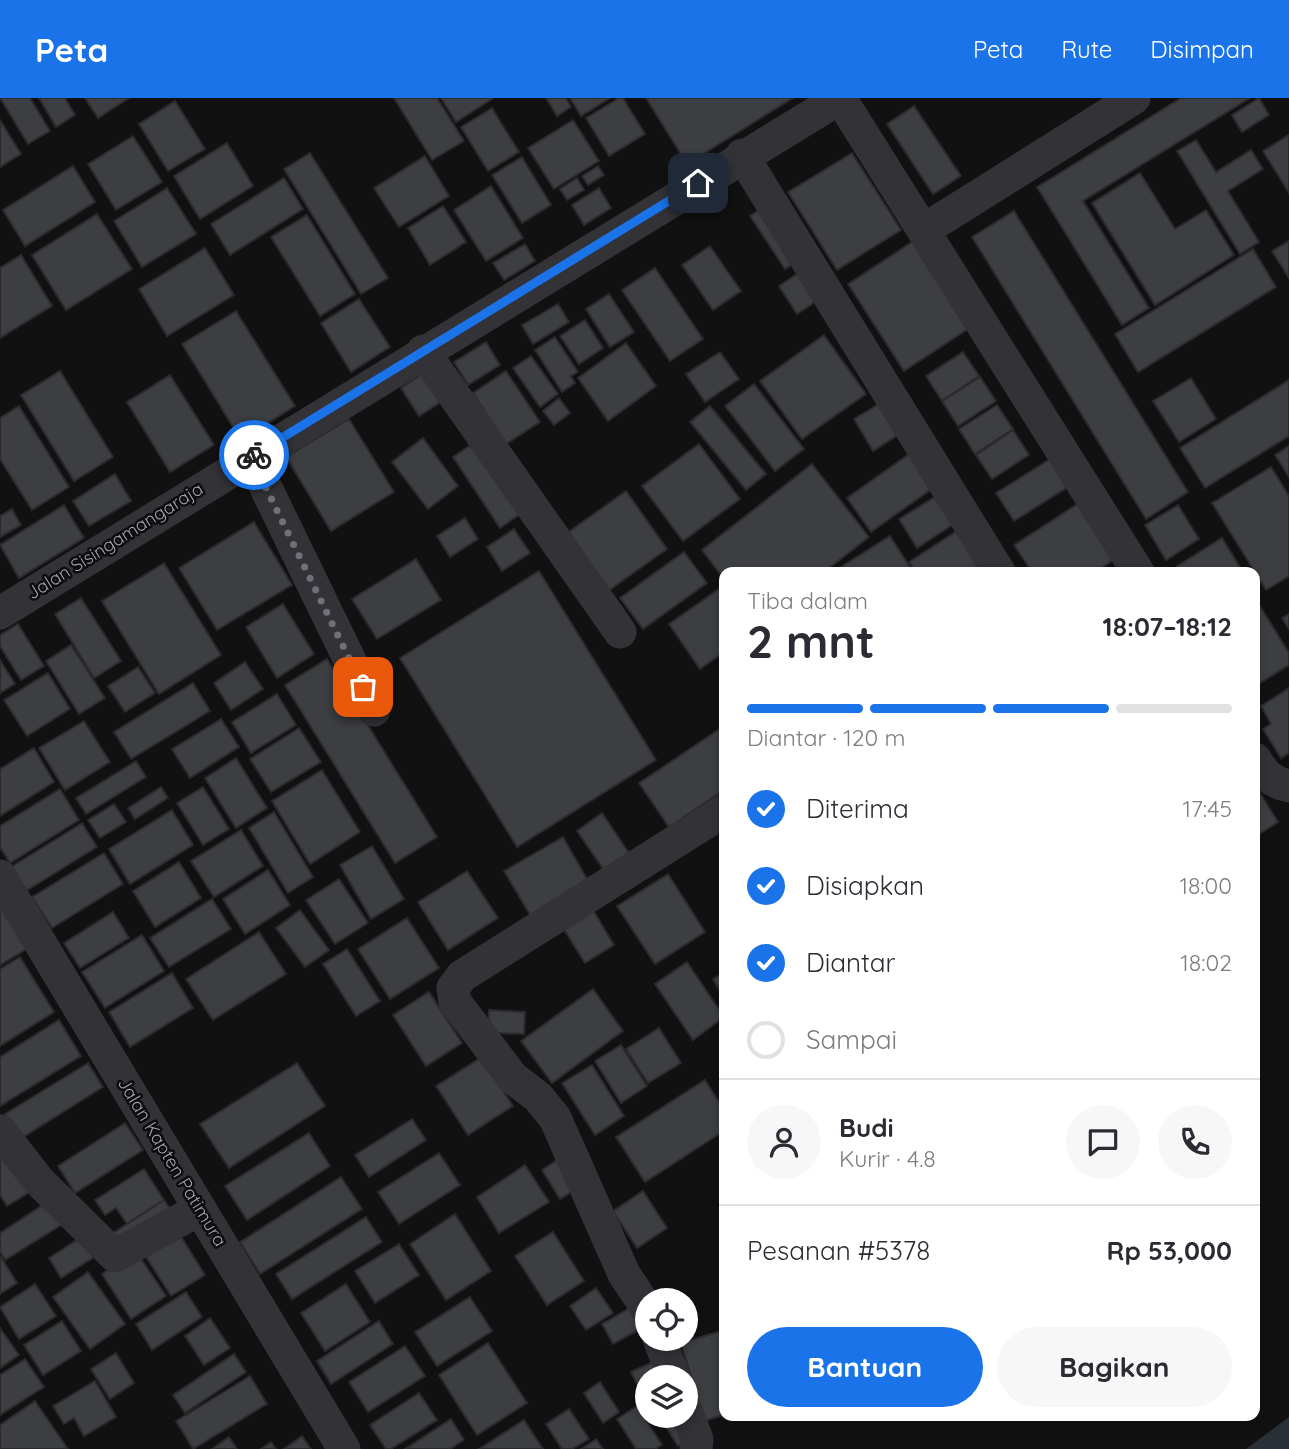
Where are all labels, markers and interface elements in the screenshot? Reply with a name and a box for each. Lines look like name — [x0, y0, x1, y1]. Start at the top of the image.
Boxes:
text: Peta — [35, 29, 108, 70]
text: Peta — [973, 34, 1023, 64]
text: Rute — [1061, 34, 1112, 64]
text: Disimpan — [1150, 34, 1254, 64]
pin — [668, 153, 728, 213]
icon: home — [679, 164, 717, 202]
courier — [219, 420, 289, 490]
icon: bike — [235, 436, 273, 474]
street label: Jalan Sisingamangaraja — [22, 477, 207, 604]
text: Tiba dalam — [747, 586, 868, 615]
text: 18:07–18:12 — [1103, 610, 1232, 643]
text: 2 mnt — [747, 612, 875, 670]
pin — [333, 657, 393, 717]
icon: bag — [344, 668, 382, 706]
text: Diantar · 120 m — [747, 723, 906, 752]
icon: check — [747, 790, 785, 828]
text: Diterima — [806, 792, 909, 825]
text: 17:45 — [1183, 794, 1232, 823]
icon: check — [747, 867, 785, 905]
text: Disiapkan — [806, 869, 924, 902]
text: 18:00 — [1179, 871, 1232, 900]
icon: check — [747, 944, 785, 982]
text: Diantar — [806, 946, 896, 979]
text: 18:02 — [1180, 948, 1232, 977]
text: Sampai — [806, 1023, 897, 1056]
street label: Jalan Kapten Patimura — [113, 1073, 232, 1250]
button: person — [747, 1105, 821, 1179]
button: chat — [1066, 1105, 1140, 1179]
button: phone — [1158, 1105, 1232, 1179]
text: Budi — [839, 1111, 894, 1144]
text: Kurir · 4.8 — [839, 1144, 936, 1173]
text: Pesanan #5378 — [747, 1234, 930, 1267]
text: Rp 53,000 — [1107, 1234, 1232, 1267]
map controls — [635, 1288, 698, 1428]
button: locate — [635, 1288, 698, 1351]
button: Bantuan — [747, 1327, 983, 1407]
button: Bagikan — [997, 1327, 1232, 1407]
button: layers — [635, 1365, 698, 1428]

